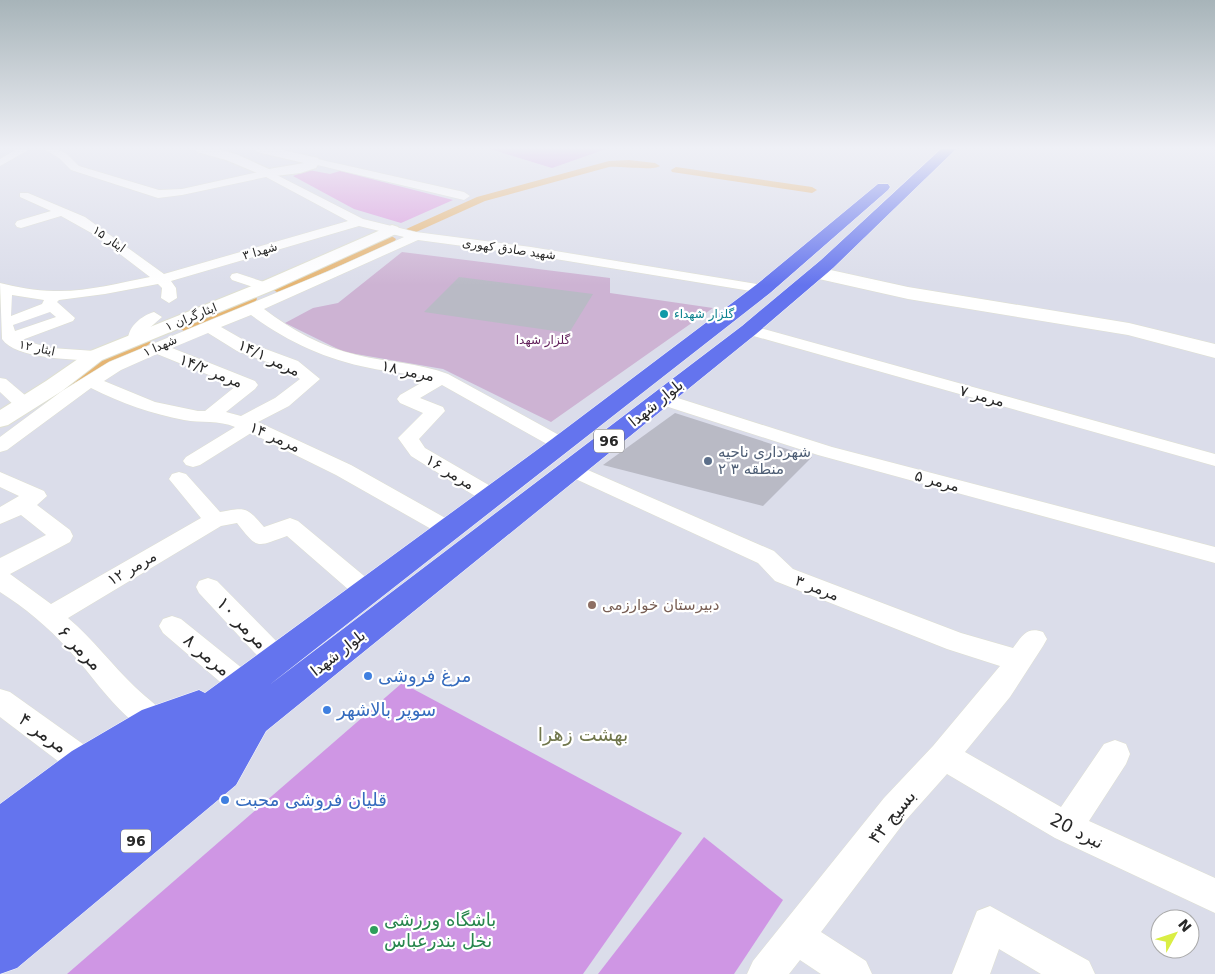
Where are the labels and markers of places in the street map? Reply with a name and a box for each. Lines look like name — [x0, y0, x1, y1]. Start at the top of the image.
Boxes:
place label: گلزار شهداء — [674, 307, 734, 322]
marker: گلزار شهداء — [658, 308, 670, 320]
place label: شهرداری ناحیه ۲ منطقه ۳ — [718, 443, 811, 478]
marker: شهرداری ناحیه ۲ منطقه ۳ — [702, 455, 714, 467]
place label: دبیرستان خوارزمی — [602, 596, 719, 614]
marker: دبیرستان خوارزمی — [586, 599, 598, 611]
place label: مرغ فروشی — [378, 665, 471, 687]
marker: مرغ فروشی — [362, 670, 374, 682]
place label: سوپر بالاشهر — [336, 699, 436, 721]
marker: سوپر بالاشهر — [321, 704, 333, 716]
place label: قلیان فروشی محبت — [235, 789, 387, 811]
marker: قلیان فروشی محبت — [219, 794, 231, 806]
place label: باشگاه ورزشی نخل بندرعباس — [384, 909, 496, 951]
marker: باشگاه ورزشی نخل بندرعباس — [368, 924, 380, 936]

